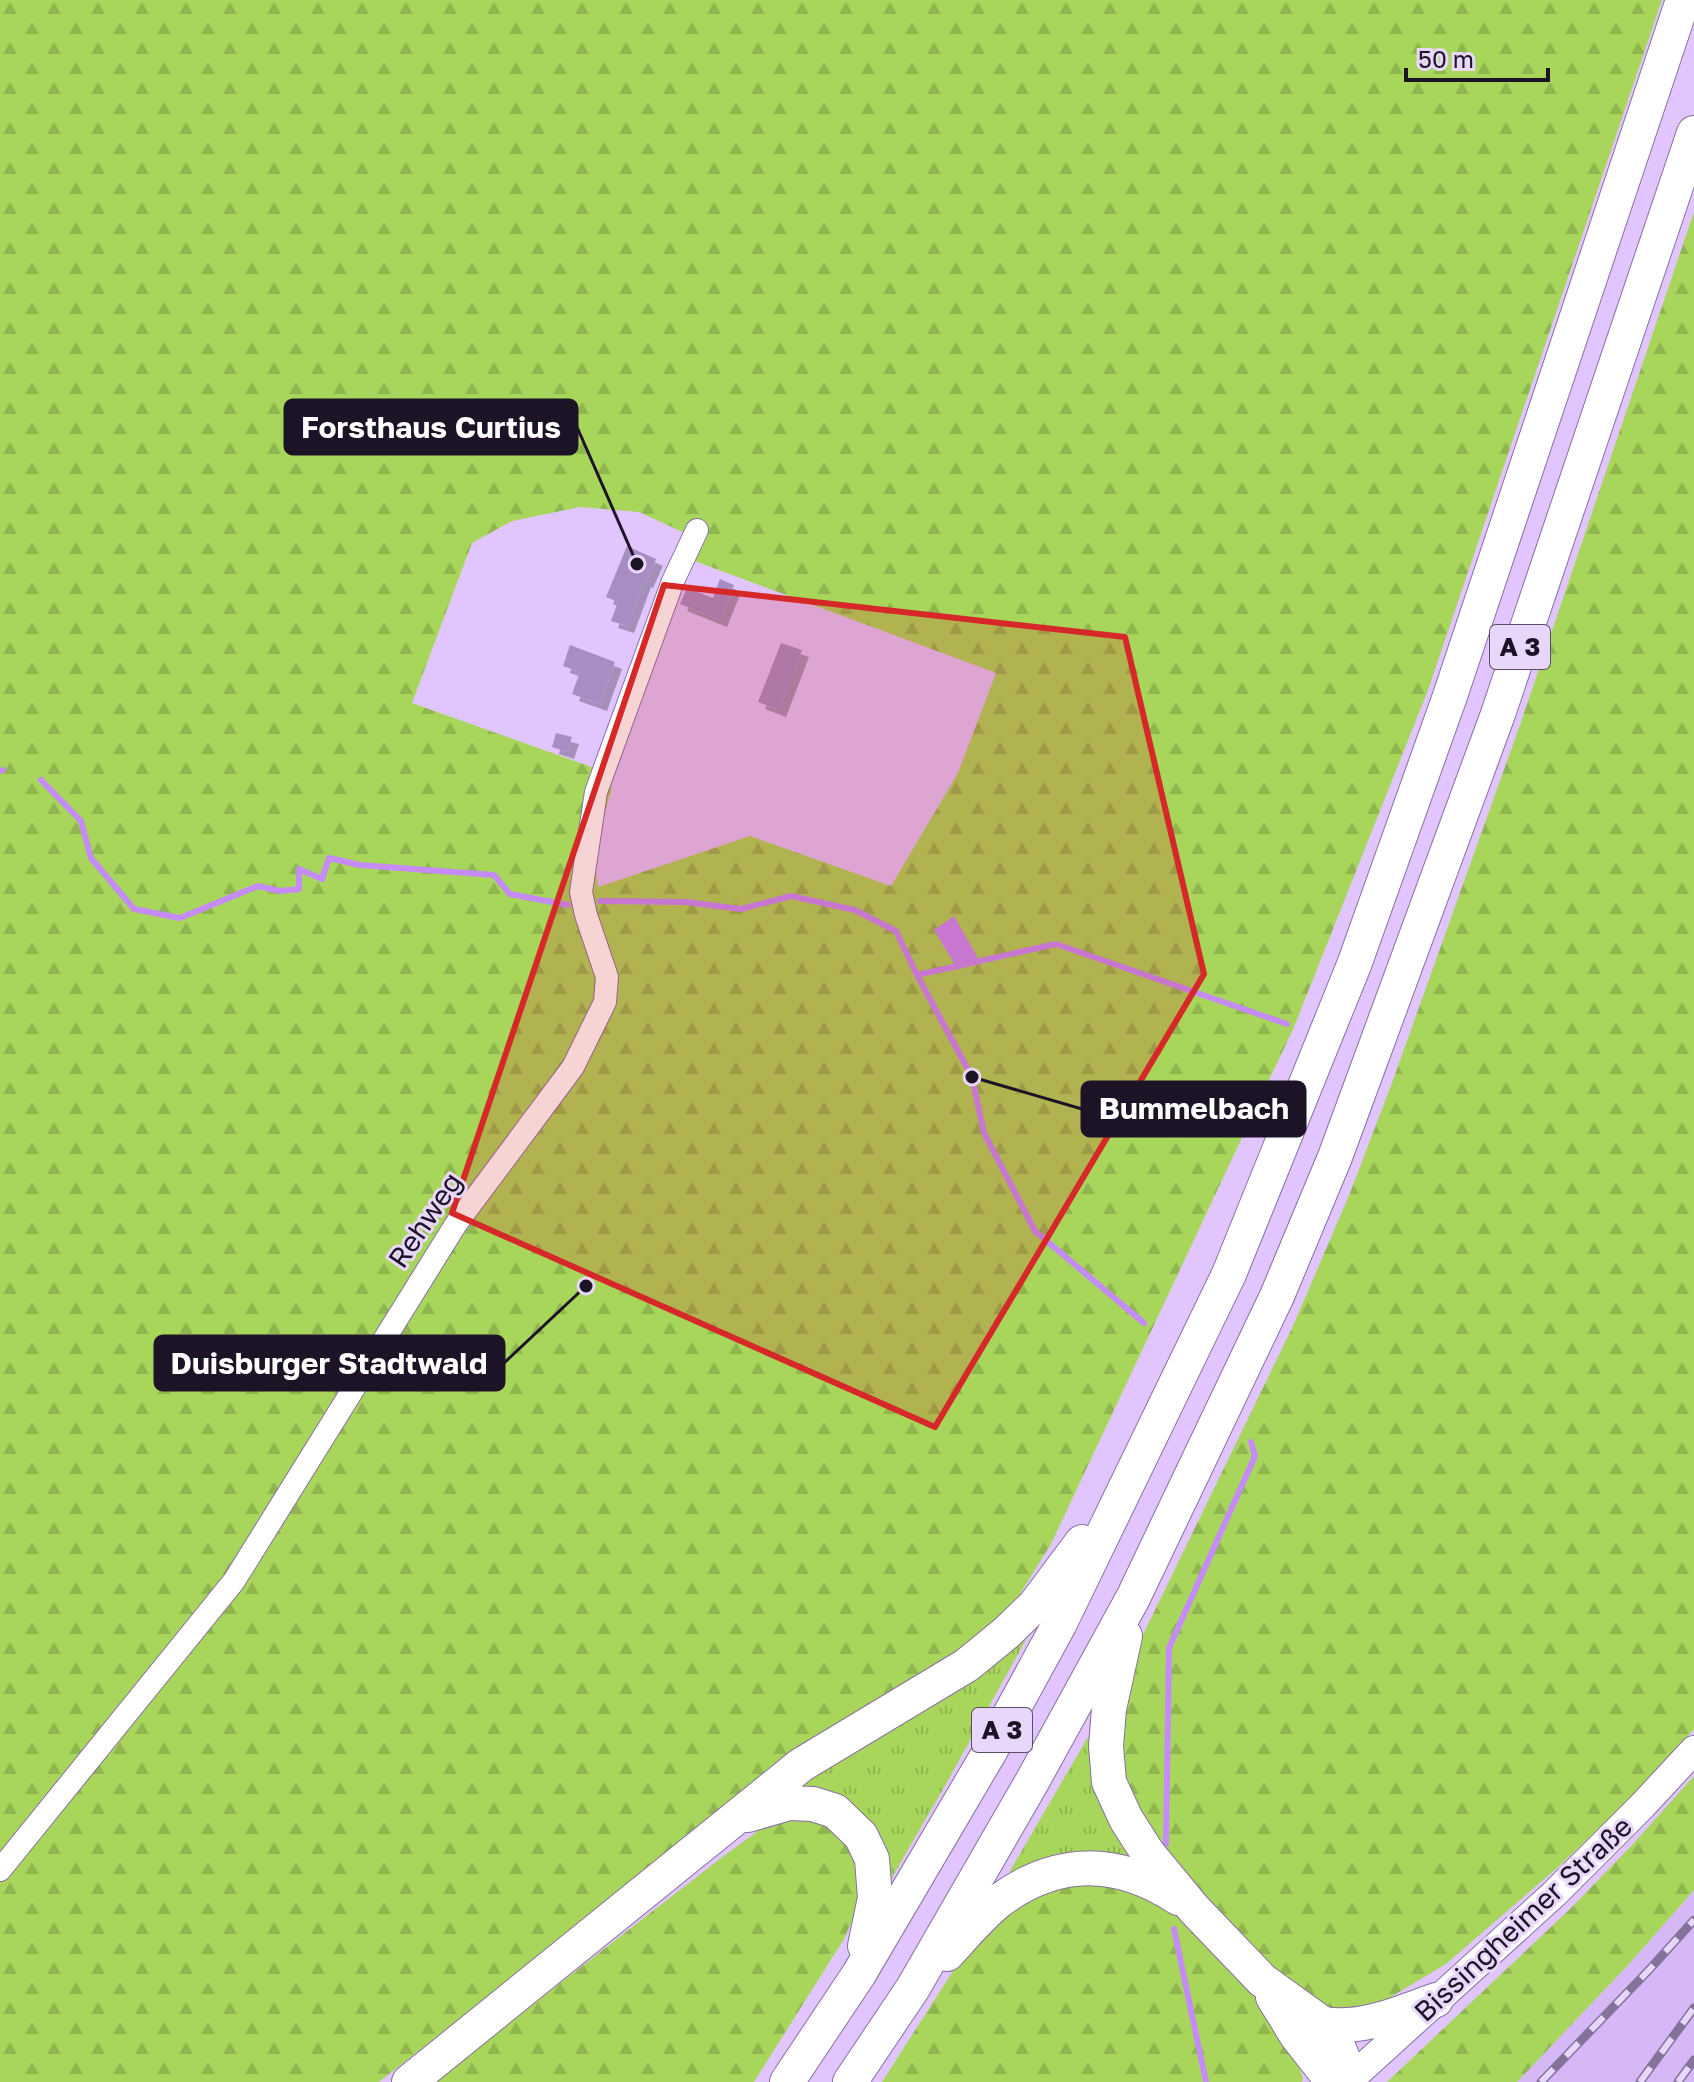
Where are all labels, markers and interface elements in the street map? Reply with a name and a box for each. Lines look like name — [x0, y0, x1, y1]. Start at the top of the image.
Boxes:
scale bar — [1406, 32, 1548, 82]
text: 50 m — [1418, 44, 1474, 73]
callout: Forsthaus Curtius — [285, 400, 577, 454]
text: Forsthaus Curtius — [301, 409, 561, 445]
road number: A 3 — [1490, 625, 1550, 669]
callout: Bummelbach — [1082, 1082, 1305, 1136]
text: Bummelbach — [1099, 1090, 1289, 1126]
street label: Rehweg — [381, 1166, 468, 1274]
callout: Duisburger Stadtwald — [155, 1336, 504, 1390]
text: Duisburger Stadtwald — [170, 1345, 488, 1381]
road number: A 3 — [972, 1708, 1032, 1752]
street label: Bissingheimer Straße — [1407, 1809, 1638, 2028]

